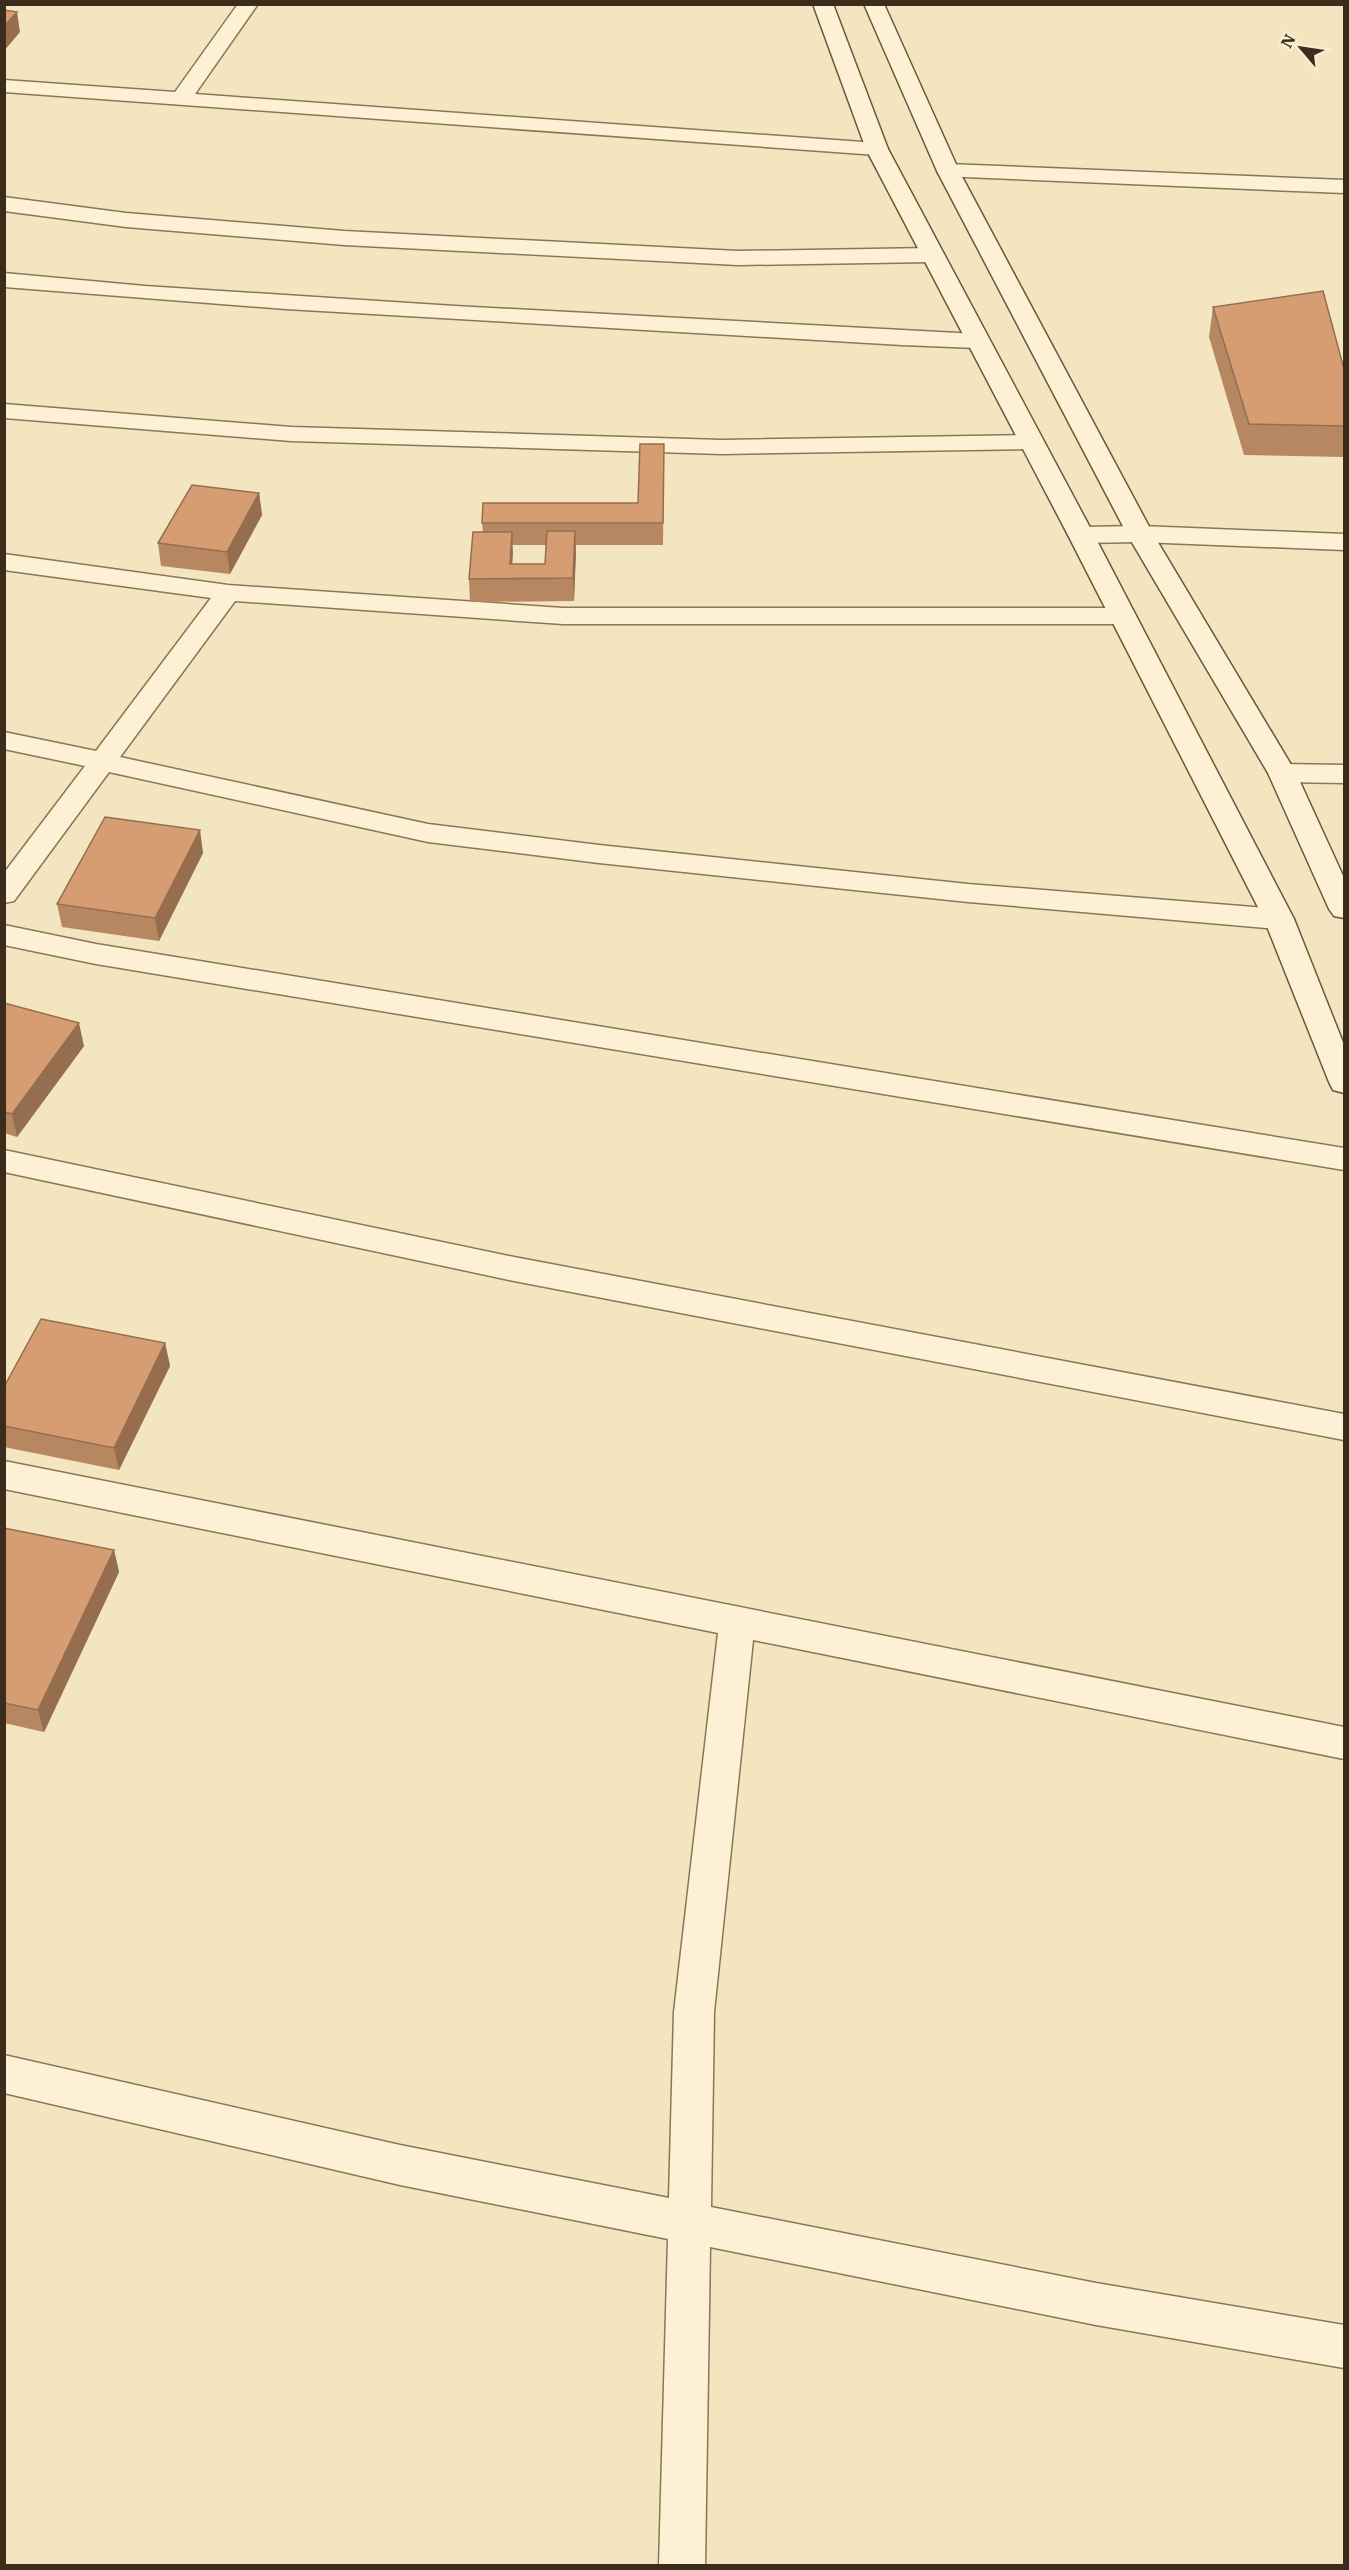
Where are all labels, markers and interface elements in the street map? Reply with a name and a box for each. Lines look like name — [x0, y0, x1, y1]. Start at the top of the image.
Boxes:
north arrow — [1271, 18, 1331, 78]
text: N — [1276, 30, 1300, 51]

